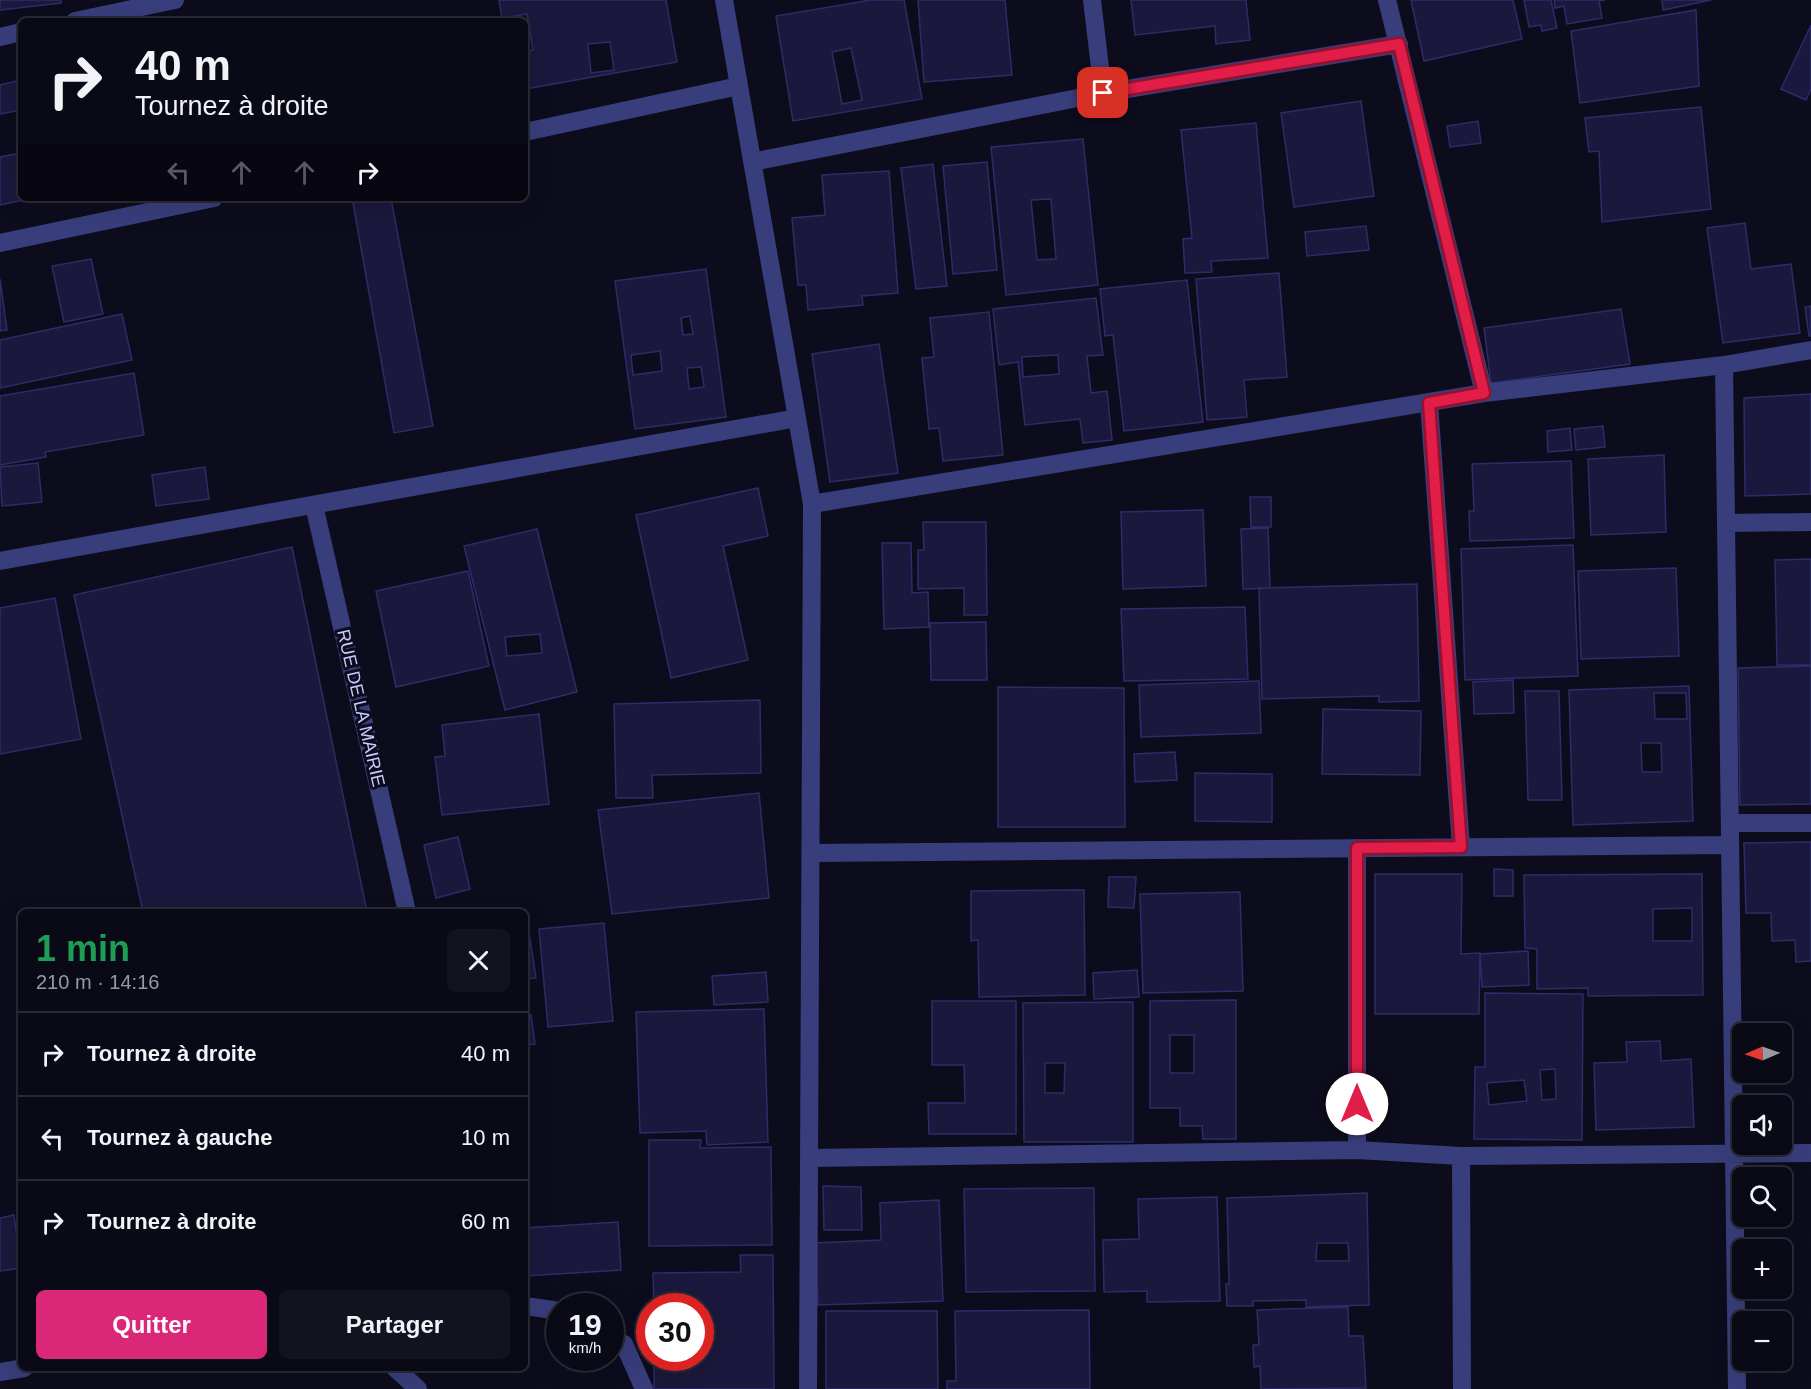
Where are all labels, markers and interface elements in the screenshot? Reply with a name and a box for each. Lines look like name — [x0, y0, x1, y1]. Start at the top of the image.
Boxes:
icon: right — [36, 42, 114, 120]
text: 40 m — [135, 42, 231, 89]
pin — [1077, 67, 1128, 118]
icon: arrive — [1086, 76, 1119, 109]
text: Tournez à droite — [135, 91, 329, 121]
icon: left — [162, 156, 195, 189]
icon: ahead — [225, 156, 258, 189]
icon: ahead — [288, 156, 321, 189]
icon: right — [351, 156, 384, 189]
street label: RUE DE LA MAIRIE — [333, 627, 389, 789]
text: 1 min — [36, 928, 130, 969]
button: close — [447, 929, 510, 992]
text: 210 m · 14:16 — [36, 971, 159, 993]
north arrow — [1732, 1023, 1792, 1083]
map controls — [1732, 1023, 1792, 1371]
icon: right — [36, 1038, 69, 1071]
text: Tournez à droite — [87, 1041, 257, 1066]
text: 40 m — [461, 1041, 510, 1066]
position arrow — [1325, 1072, 1389, 1136]
button: sound — [1732, 1095, 1792, 1155]
icon: left — [36, 1122, 69, 1155]
text: Tournez à gauche — [87, 1125, 272, 1150]
text: 10 m — [461, 1125, 510, 1150]
button: search — [1732, 1167, 1792, 1227]
icon: right — [36, 1206, 69, 1239]
text: Tournez à droite — [87, 1209, 257, 1234]
text: 60 m — [461, 1209, 510, 1234]
button: + — [1732, 1239, 1792, 1299]
button: Quitter — [36, 1290, 267, 1359]
button: Partager — [279, 1290, 510, 1359]
speed limit sign: 30 — [636, 1293, 714, 1371]
text: 19 — [568, 1308, 602, 1341]
button: − — [1732, 1311, 1792, 1371]
text: km/h — [569, 1339, 601, 1356]

